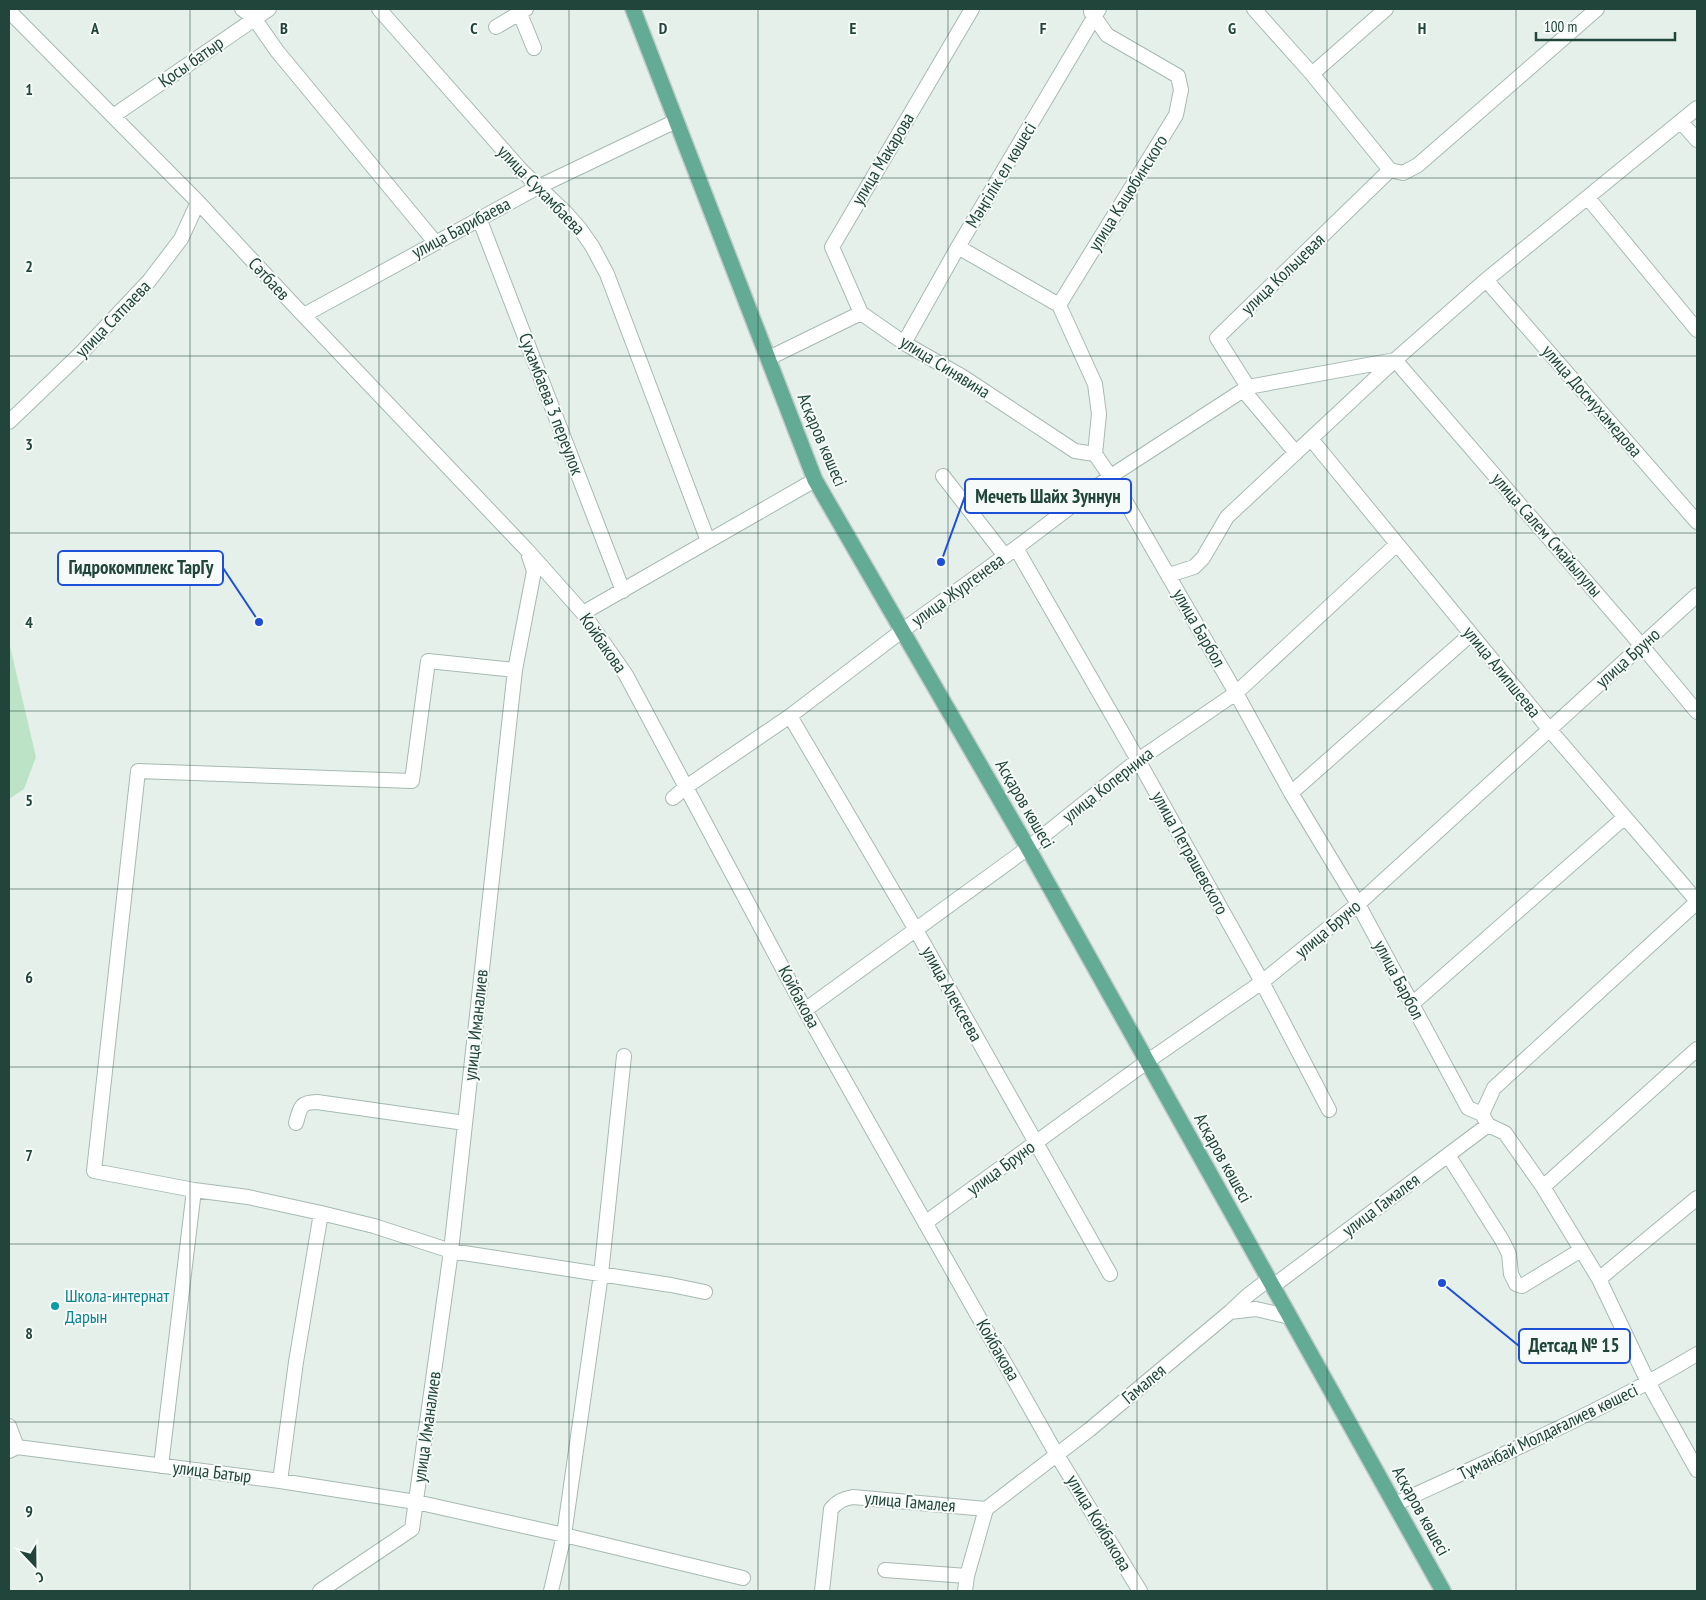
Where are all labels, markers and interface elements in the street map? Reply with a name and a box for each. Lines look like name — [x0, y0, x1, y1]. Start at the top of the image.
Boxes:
scale bar — [1536, 10, 1675, 42]
text: 100 m — [1544, 17, 1577, 36]
text: A — [90, 18, 100, 38]
text: B — [280, 18, 288, 38]
text: C — [470, 18, 478, 38]
text: D — [659, 18, 668, 38]
text: E — [850, 18, 857, 38]
text: F — [1040, 18, 1047, 38]
text: G — [1228, 18, 1236, 38]
text: H — [1418, 18, 1426, 38]
street label: Қосы батыр — [154, 31, 228, 92]
text: 1 — [25, 79, 33, 99]
street label: улица Макарова — [846, 108, 919, 209]
street label: Мәңгілік ел көшесі — [960, 118, 1041, 232]
street label: улица Кацюбинского — [1083, 130, 1173, 255]
street label: улица Сухамбаева — [493, 140, 590, 240]
street label: улица Барибаева — [407, 192, 514, 263]
street label: улица Кольцевая — [1236, 228, 1329, 319]
street label: Сәтбаев — [244, 252, 295, 305]
text: 2 — [25, 256, 33, 276]
street label: улица Сатпаева — [70, 275, 155, 362]
street label: Сухамбаева 3 переулок — [514, 330, 589, 478]
street label: улица Синявина — [896, 330, 995, 403]
street label: улица Досмухамедова — [1537, 340, 1647, 462]
street label: Асқаров көшесі — [793, 390, 852, 490]
text: 3 — [25, 434, 33, 454]
street label: улица Салем Смайылулы — [1487, 468, 1608, 602]
callout: Мечеть Шайх Зуннун — [965, 479, 1131, 513]
text: Мечеть Шайх Зуннун — [975, 484, 1121, 508]
street label: улица Жургенева — [907, 548, 1009, 631]
callout: Гидрокомплекс ТарГу — [58, 551, 223, 585]
text: Гидрокомплекс ТарГу — [69, 555, 214, 579]
street label: улица Барбол — [1168, 584, 1231, 671]
street label: Койбакова — [575, 608, 632, 677]
text: 4 — [25, 612, 33, 632]
street label: улица Алипшеева — [1458, 621, 1546, 722]
street label: улица Бруно — [1591, 623, 1665, 693]
street label: улица Коперника — [1058, 742, 1158, 827]
street label: Асқаров көшесі — [991, 755, 1060, 852]
street label: улица Петрашевского — [1147, 787, 1234, 919]
text: 5 — [25, 790, 33, 810]
street label: улица Бруно — [1290, 894, 1365, 963]
street label: улица Барбол — [1369, 936, 1430, 1023]
street label: улица Алексеева — [917, 942, 988, 1045]
street label: Койбакова — [773, 961, 825, 1032]
text: 6 — [25, 967, 33, 987]
street label: улица Иманалиев — [458, 968, 493, 1082]
street label: Асқаров көшесі — [1189, 1109, 1257, 1207]
street label: улица Бруно — [962, 1135, 1040, 1200]
text: 7 — [25, 1145, 33, 1165]
street label: улица Гамалея — [1337, 1168, 1424, 1241]
place label: Школа-интернат Дарын — [65, 1284, 169, 1328]
marker: Школа-интернат Дарын — [49, 1300, 61, 1312]
street label: Койбакова — [972, 1315, 1025, 1385]
text: 8 — [25, 1323, 33, 1343]
callout: Детсад № 15 — [1519, 1329, 1630, 1363]
text: Детсад № 15 — [1528, 1333, 1620, 1357]
street label: Гамалея — [1117, 1359, 1170, 1409]
street label: улица Иманалиев — [407, 1370, 446, 1484]
street label: Тұманбай Молдағалиев көшесі — [1454, 1378, 1641, 1485]
street label: улица Батыр — [171, 1455, 253, 1488]
street label: Асқаров көшесі — [1387, 1462, 1455, 1560]
street label: улица Койбакова — [1062, 1470, 1137, 1575]
street label: улица Гамалея — [864, 1486, 956, 1517]
text: 9 — [25, 1501, 33, 1521]
north arrow — [10, 1540, 60, 1590]
text: С — [33, 1568, 46, 1587]

